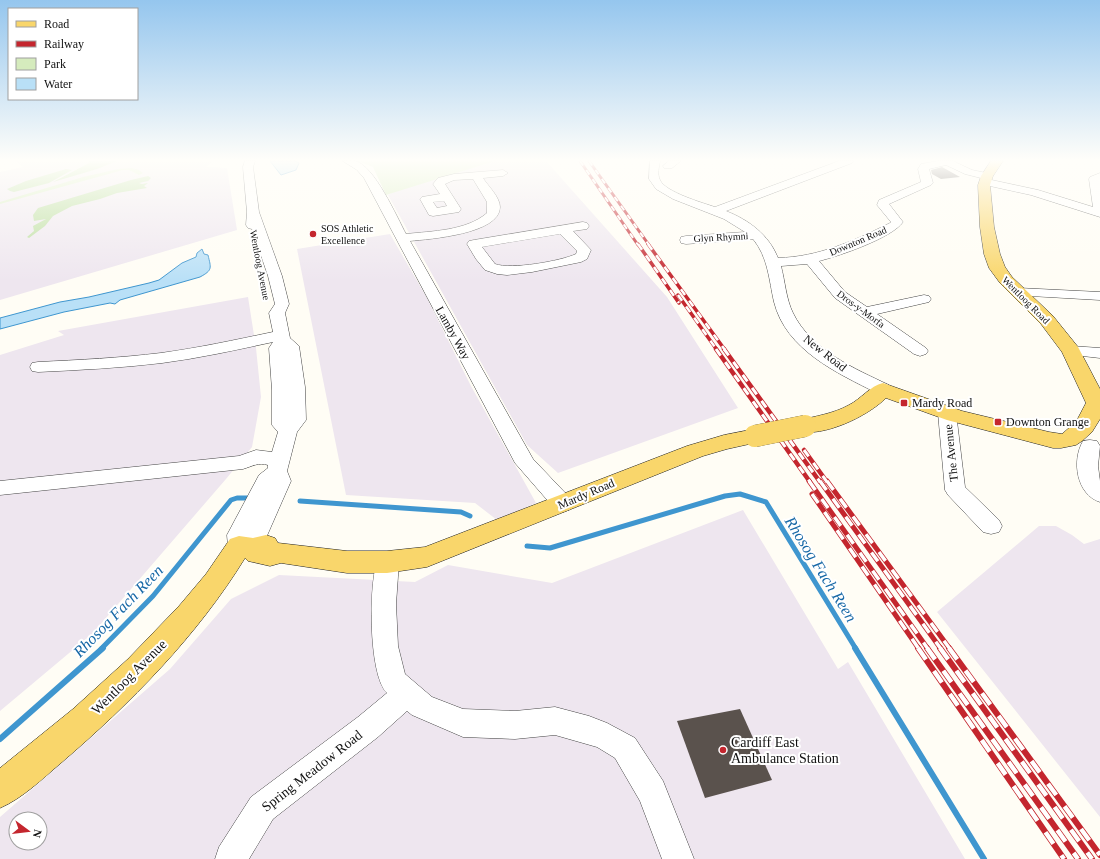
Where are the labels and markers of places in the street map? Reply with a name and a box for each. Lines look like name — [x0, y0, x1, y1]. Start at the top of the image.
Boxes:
place label: SOS Athletic Excellence — [321, 223, 374, 246]
marker: SOS Athletic Excellence — [308, 229, 318, 239]
place label: Mardy Road — [912, 396, 972, 410]
marker: Mardy Road — [899, 398, 909, 408]
place label: Downton Grange — [1006, 415, 1089, 429]
marker: Downton Grange — [993, 417, 1003, 427]
place label: Cardiff East Ambulance Station — [731, 735, 839, 766]
marker: Cardiff East Ambulance Station — [718, 745, 728, 755]

